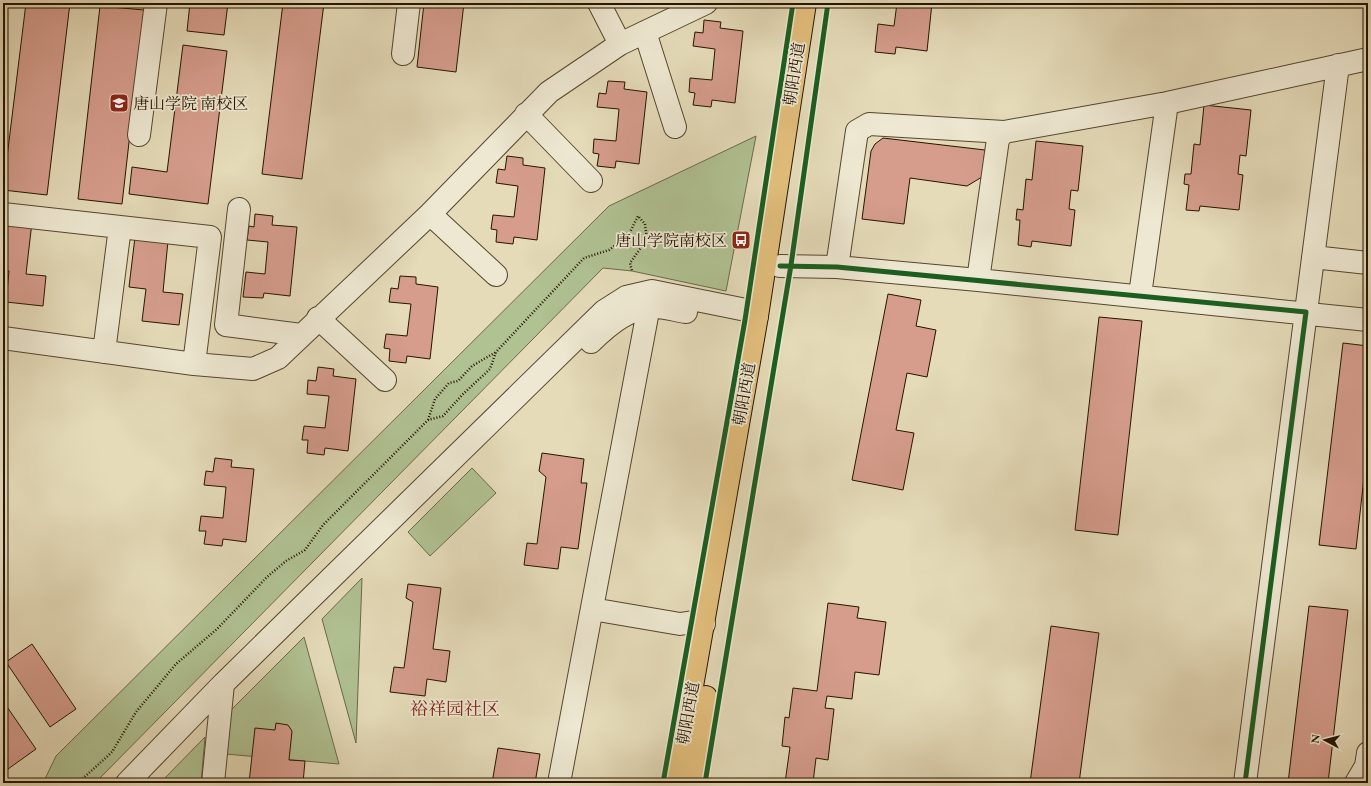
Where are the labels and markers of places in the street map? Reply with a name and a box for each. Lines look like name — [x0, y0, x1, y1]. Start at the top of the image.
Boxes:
school or university icon: 唐山学院 南校区 — [108, 92, 130, 114]
place label: 唐山学院 南校区 — [133, 93, 248, 114]
bus stop icon: 唐山学院南校区 — [730, 229, 752, 251]
place label: 唐山学院南校区 — [615, 230, 727, 251]

